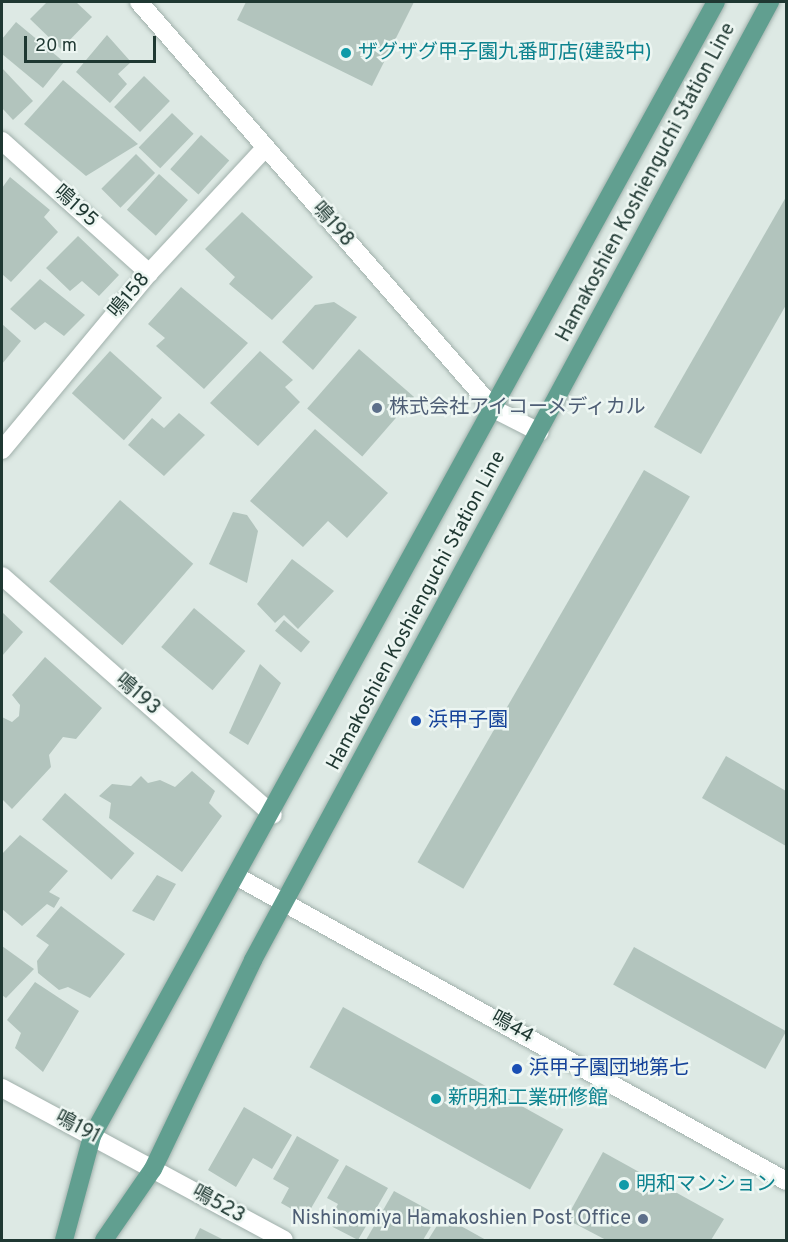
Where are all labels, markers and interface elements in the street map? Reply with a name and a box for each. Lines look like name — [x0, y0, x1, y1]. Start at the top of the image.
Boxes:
street label: Hamakoshien Koshienguchi Station Line — [552, 19, 742, 347]
scale bar — [27, 24, 159, 62]
text: 20 m — [35, 35, 77, 58]
place label: ザグザグ甲子園九番町店(建設中) — [358, 41, 652, 65]
marker: ザグザグ甲子園九番町店(建設中) — [339, 46, 353, 60]
street label: 鳴195 — [48, 181, 102, 233]
street label: 鳴198 — [306, 198, 358, 252]
street label: 鳴158 — [104, 268, 156, 324]
place label: 株式会社アイコーメディカル — [389, 396, 649, 420]
marker: 株式会社アイコーメディカル — [370, 401, 384, 415]
street label: Hamakoshien Koshienguchi Station Line — [322, 447, 512, 775]
street label: 鳴193 — [110, 669, 164, 721]
place label: 浜甲子園 — [428, 709, 508, 733]
marker: 浜甲子園 — [409, 714, 423, 728]
street label: 鳴44 — [487, 1007, 537, 1049]
place label: 浜甲子園団地第七 — [529, 1057, 689, 1081]
marker: 浜甲子園団地第七 — [510, 1062, 524, 1076]
place label: 新明和工業研修館 — [448, 1087, 608, 1111]
marker: 新明和工業研修館 — [429, 1092, 443, 1106]
street label: 鳴191 — [51, 1106, 103, 1150]
place label: 明和マンション — [636, 1173, 776, 1197]
marker: 明和マンション — [617, 1178, 631, 1192]
street label: 鳴523 — [187, 1181, 249, 1229]
place label: Nishinomiya Hamakoshien Post Office — [292, 1207, 631, 1231]
marker: Nishinomiya Hamakoshien Post Office — [636, 1212, 650, 1226]

